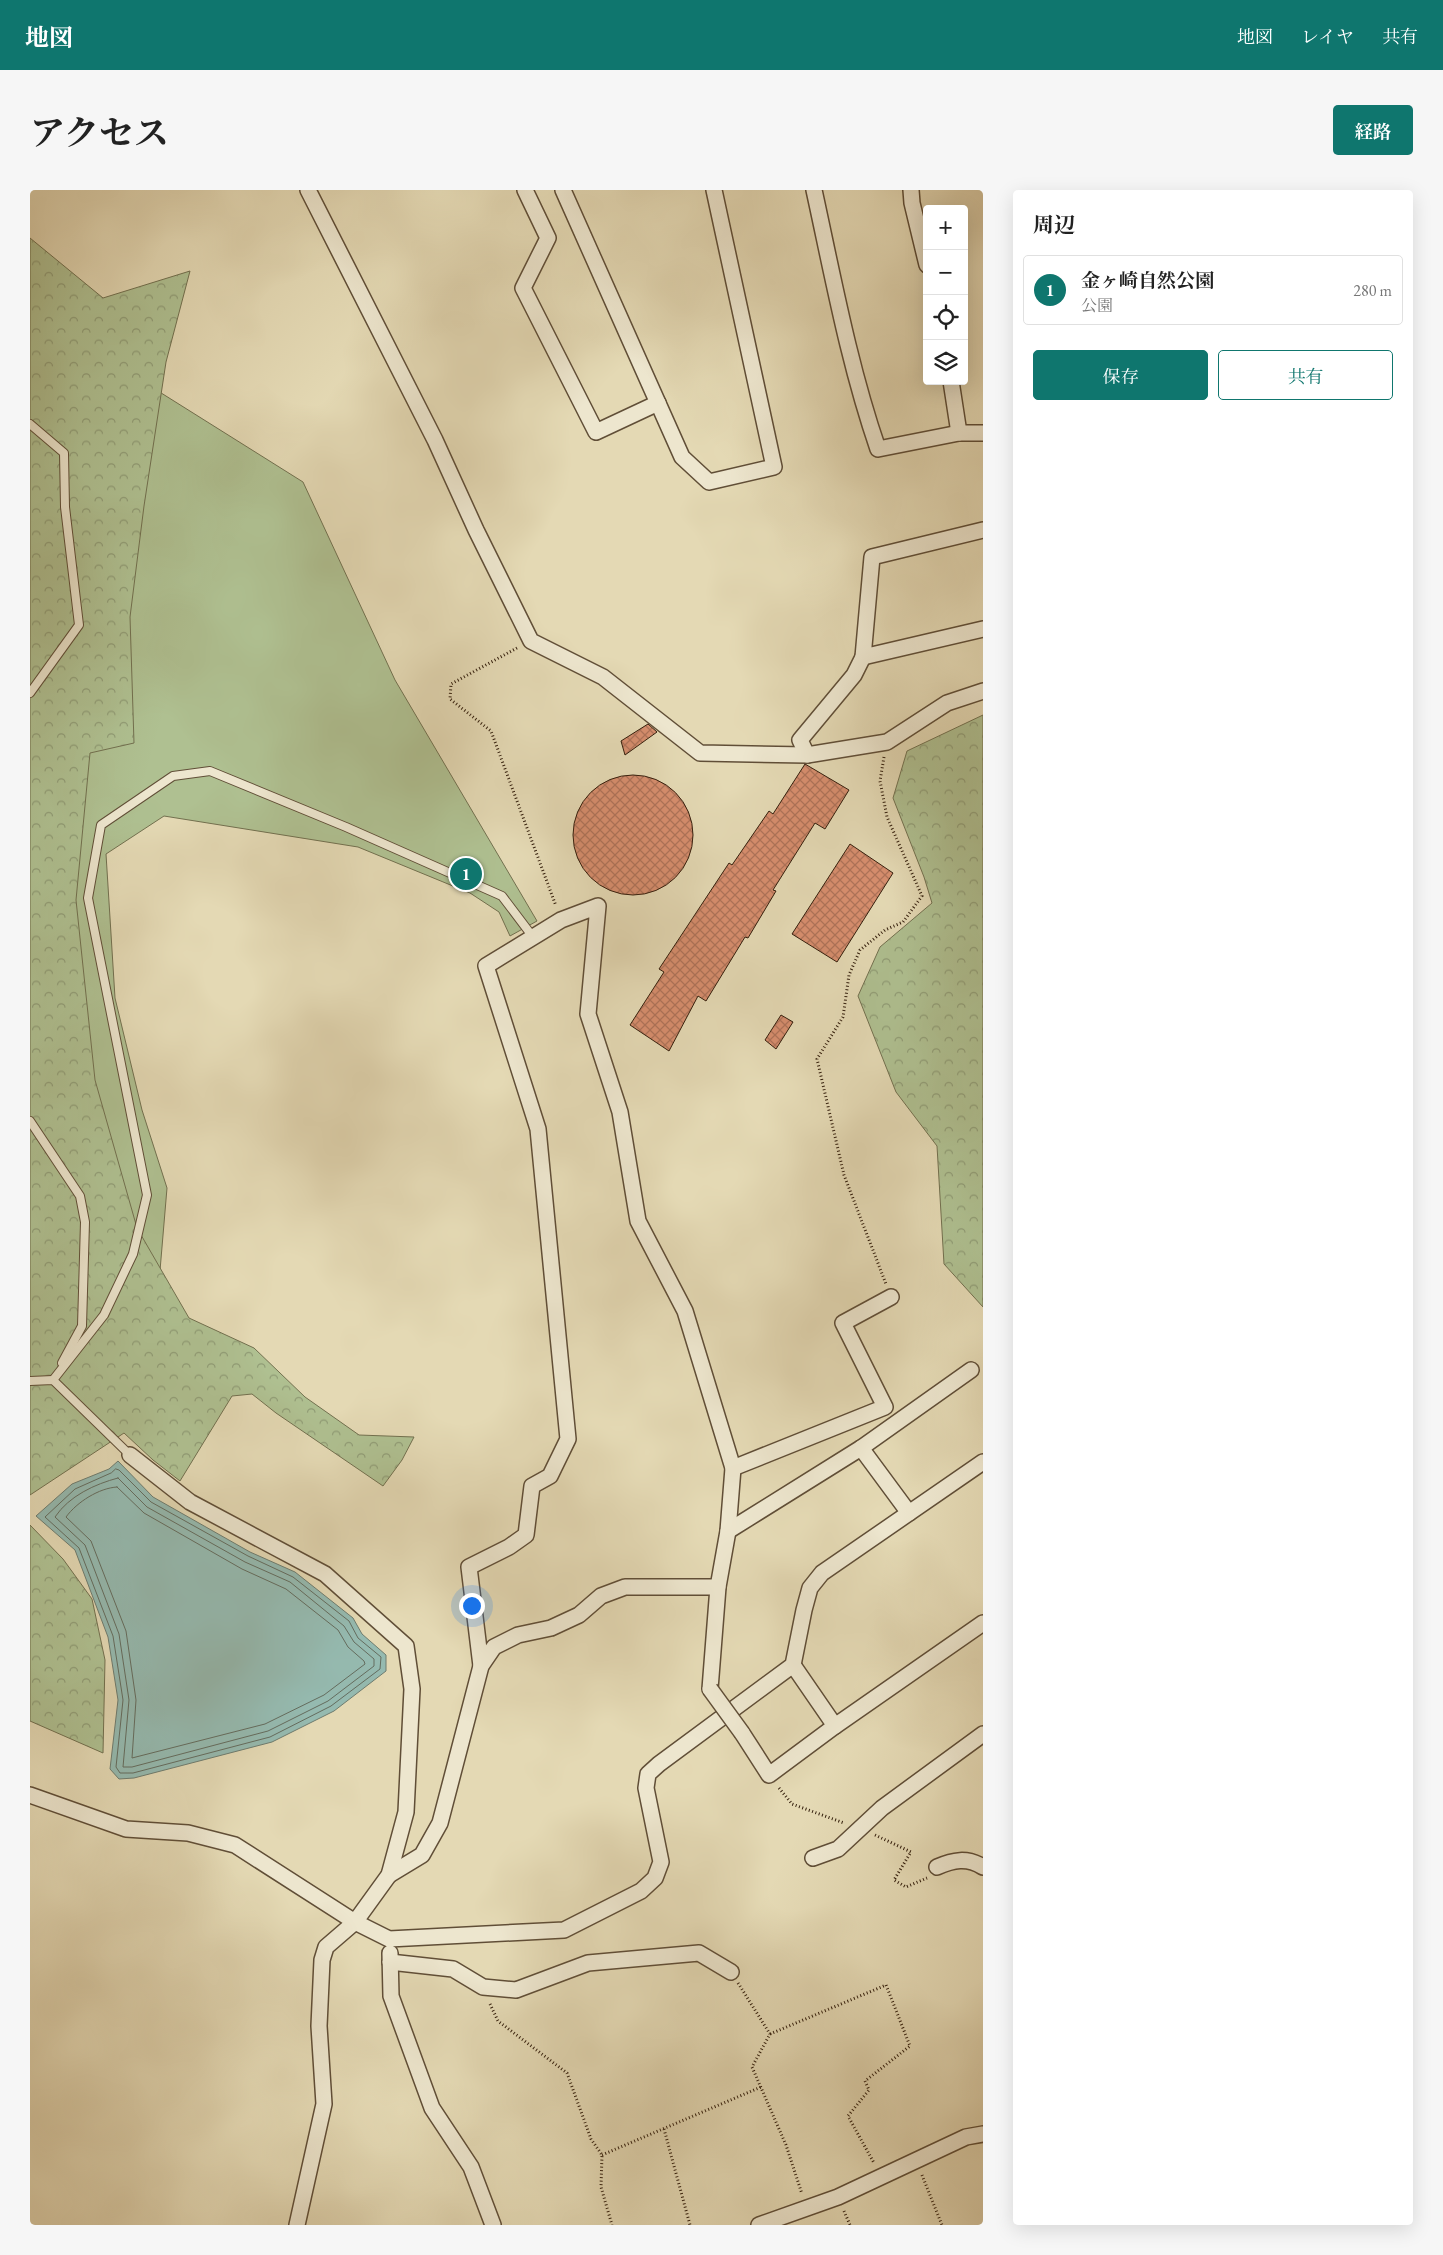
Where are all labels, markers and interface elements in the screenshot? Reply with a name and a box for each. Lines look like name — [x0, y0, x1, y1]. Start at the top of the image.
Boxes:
text: 地図 — [25, 22, 73, 53]
text: 地図 — [1237, 25, 1273, 48]
text: レイヤ — [1301, 25, 1354, 48]
text: 共有 — [1382, 25, 1418, 48]
button: 経路 — [1333, 105, 1413, 155]
text: アクセス — [30, 110, 169, 155]
map controls — [923, 205, 968, 385]
button: + — [923, 205, 968, 250]
text: 周辺 — [1033, 211, 1075, 238]
button: − — [923, 250, 968, 295]
text: 金ヶ崎自然公園 — [1081, 268, 1214, 293]
text: 1 — [1046, 280, 1054, 301]
text: 280 m — [1353, 280, 1392, 301]
button: locate — [923, 295, 968, 340]
text: 公園 — [1081, 295, 1113, 316]
button: layers — [923, 340, 968, 385]
button: 保存 — [1033, 350, 1208, 400]
button: 共有 — [1218, 350, 1393, 400]
pin: 1 — [450, 855, 482, 893]
your location — [459, 1593, 485, 1619]

